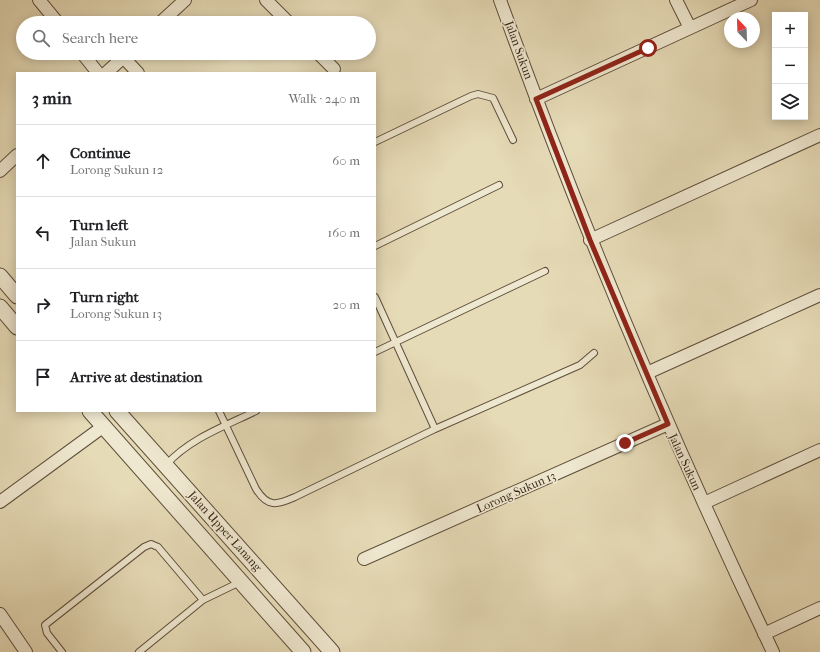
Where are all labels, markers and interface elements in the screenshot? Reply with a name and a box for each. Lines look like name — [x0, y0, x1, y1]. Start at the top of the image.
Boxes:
north arrow — [724, 12, 760, 48]
map controls — [772, 12, 808, 120]
button: + — [772, 12, 808, 48]
search box — [16, 16, 376, 60]
street label: Jalan Sukun — [502, 18, 536, 81]
icon: search — [30, 27, 52, 49]
text: Search here — [62, 29, 138, 47]
route start — [639, 39, 657, 57]
button: − — [772, 48, 808, 84]
button: layers — [772, 84, 808, 120]
text: 3 min — [32, 88, 72, 108]
text: Walk · 240 m — [288, 91, 360, 106]
text: Continue — [70, 144, 130, 162]
icon: ahead — [32, 150, 54, 172]
text: 60 m — [332, 153, 360, 168]
text: Lorong Sukun 12 — [70, 162, 163, 177]
text: Turn left — [70, 216, 128, 234]
icon: left — [32, 222, 54, 244]
text: 160 m — [328, 225, 360, 240]
text: Jalan Sukun — [70, 234, 136, 249]
text: Turn right — [70, 288, 139, 306]
icon: right — [32, 294, 54, 316]
text: 20 m — [333, 297, 360, 312]
text: Lorong Sukun 13 — [70, 306, 162, 321]
icon: arrive — [32, 366, 54, 388]
text: Arrive at destination — [70, 368, 202, 386]
street label: Jalan Sukun — [665, 430, 704, 493]
route end — [616, 434, 634, 452]
street label: Lorong Sukun 13 — [474, 468, 558, 516]
street label: Jalan Upper Lanang — [185, 487, 265, 574]

